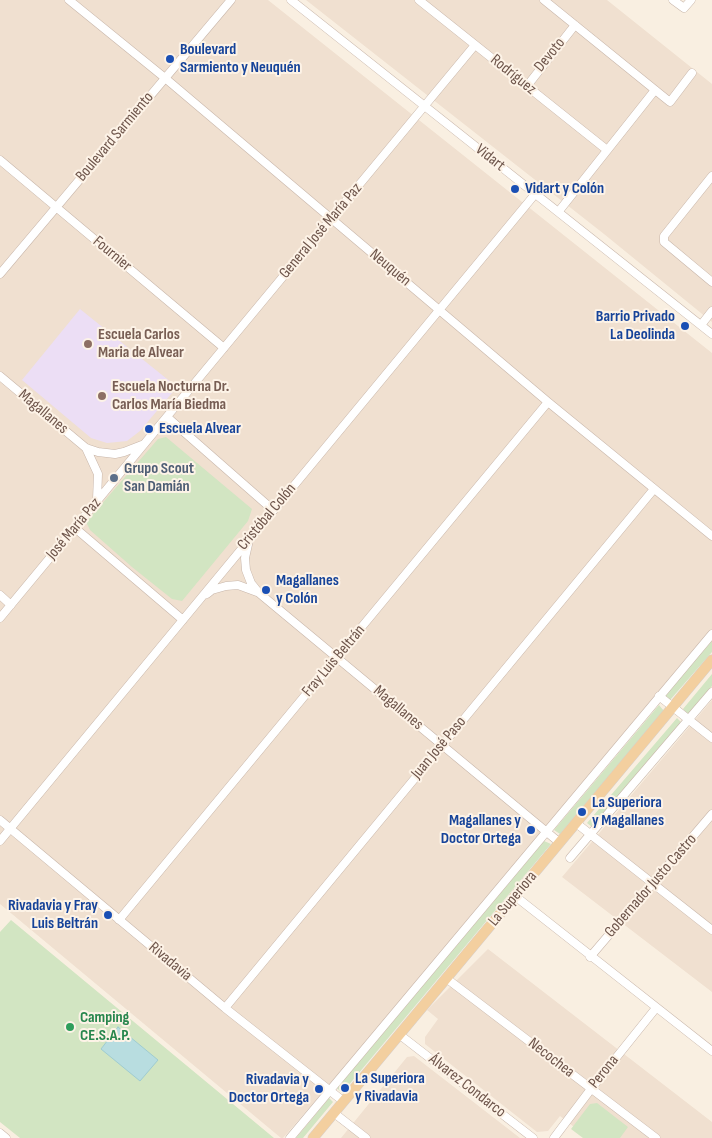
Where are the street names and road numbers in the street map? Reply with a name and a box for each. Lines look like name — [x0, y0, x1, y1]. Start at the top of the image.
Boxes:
street label: Devoto — [530, 34, 570, 76]
street label: Rodríguez — [486, 51, 540, 99]
street label: Boulevard Sarmiento — [72, 88, 158, 186]
street label: Vidart — [471, 140, 509, 176]
street label: General José María Paz — [275, 179, 367, 283]
street label: Fournier — [89, 232, 135, 276]
street label: Neuquén — [365, 245, 415, 291]
street label: Magallanes — [14, 386, 72, 438]
street label: Cristóbal Colón — [233, 480, 301, 554]
street label: José María Paz — [43, 494, 105, 564]
street label: Fray Luis Beltrán — [298, 621, 370, 701]
street label: Magallanes — [369, 682, 427, 734]
street label: Juan José Paso — [407, 713, 471, 783]
street label: Gobernador Justo Castro — [601, 830, 701, 942]
street label: La Superiora — [484, 868, 542, 930]
street label: Rivadavia — [144, 938, 196, 986]
street label: Necochea — [524, 1034, 578, 1082]
street label: Álvarez Condarco — [425, 1050, 509, 1122]
street label: Perona — [585, 1052, 623, 1092]

